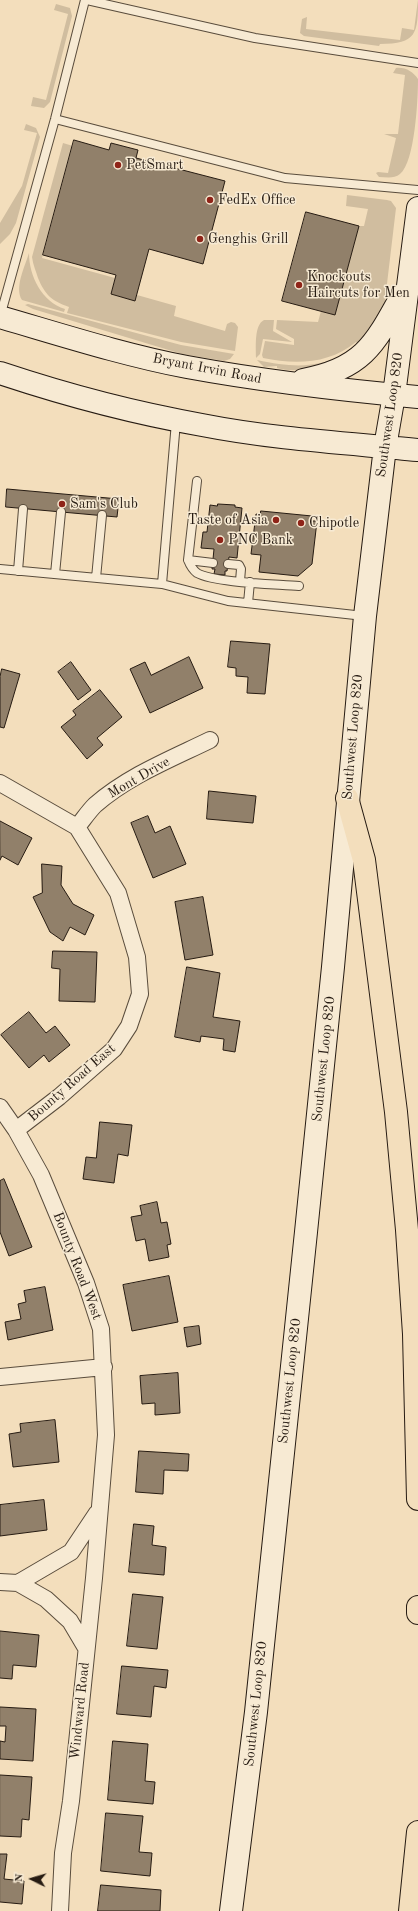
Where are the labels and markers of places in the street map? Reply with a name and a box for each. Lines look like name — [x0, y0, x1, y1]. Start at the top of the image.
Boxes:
place label: PetSmart — [126, 157, 183, 173]
marker: PetSmart — [113, 160, 123, 170]
place label: FedEx Office — [218, 192, 295, 208]
marker: FedEx Office — [205, 195, 215, 205]
place label: Genghis Grill — [208, 231, 288, 247]
marker: Genghis Grill — [195, 234, 205, 244]
place label: Knockouts Haircuts for Men — [307, 269, 410, 302]
marker: Knockouts Haircuts for Men — [294, 280, 304, 290]
place label: Sam's Club — [70, 496, 138, 512]
marker: Sam's Club — [57, 499, 67, 509]
place label: Taste of Asia — [188, 512, 268, 528]
marker: Taste of Asia — [271, 515, 281, 525]
place label: Chipotle — [309, 515, 359, 531]
marker: Chipotle — [296, 518, 306, 528]
place label: PNC Bank — [228, 532, 293, 548]
marker: PNC Bank — [215, 535, 225, 545]

